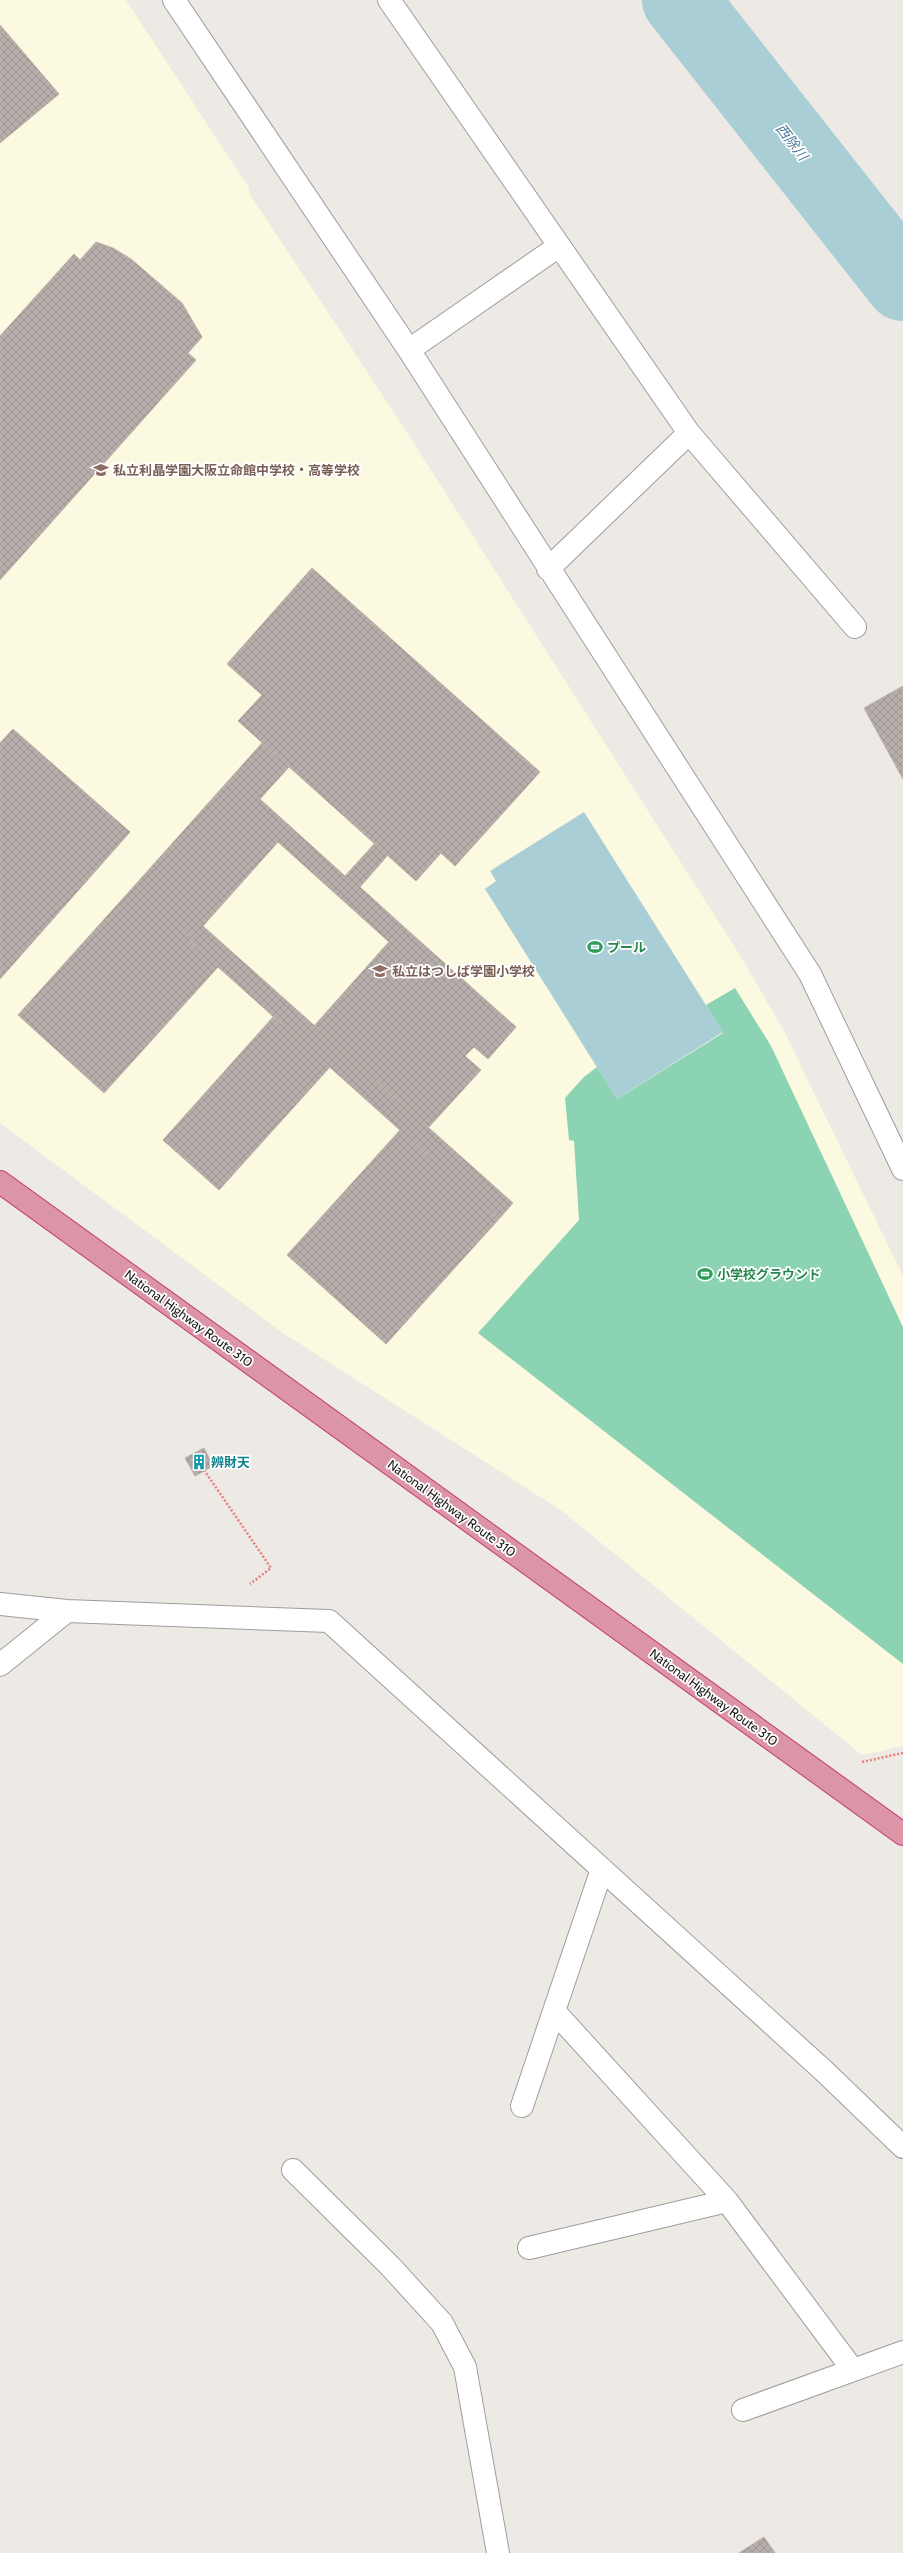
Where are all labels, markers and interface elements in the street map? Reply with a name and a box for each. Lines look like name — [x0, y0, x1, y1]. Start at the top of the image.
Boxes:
water label: 西除川 — [772, 120, 813, 166]
school or university icon: 私立利晶学園大阪立命館中学校・高等学校 — [92, 461, 110, 479]
place label: 私立利晶学園大阪立命館中学校・高等学校 — [113, 462, 360, 478]
sports icon: プール — [586, 938, 604, 956]
place label: プール — [607, 939, 646, 955]
school or university icon: 私立はつしば学園小学校 — [371, 962, 389, 980]
place label: 私立はつしば学園小学校 — [392, 963, 535, 979]
sports icon: 小学校グラウンド — [696, 1265, 714, 1283]
street label: National Highway Route 310 — [122, 1266, 256, 1370]
place label: 小学校グラウンド — [717, 1266, 821, 1282]
building icon: 辨財天 — [190, 1453, 208, 1471]
place label: 辨財天 — [211, 1454, 250, 1470]
street label: National Highway Route 310 — [385, 1456, 519, 1560]
street label: National Highway Route 310 — [647, 1645, 781, 1749]

